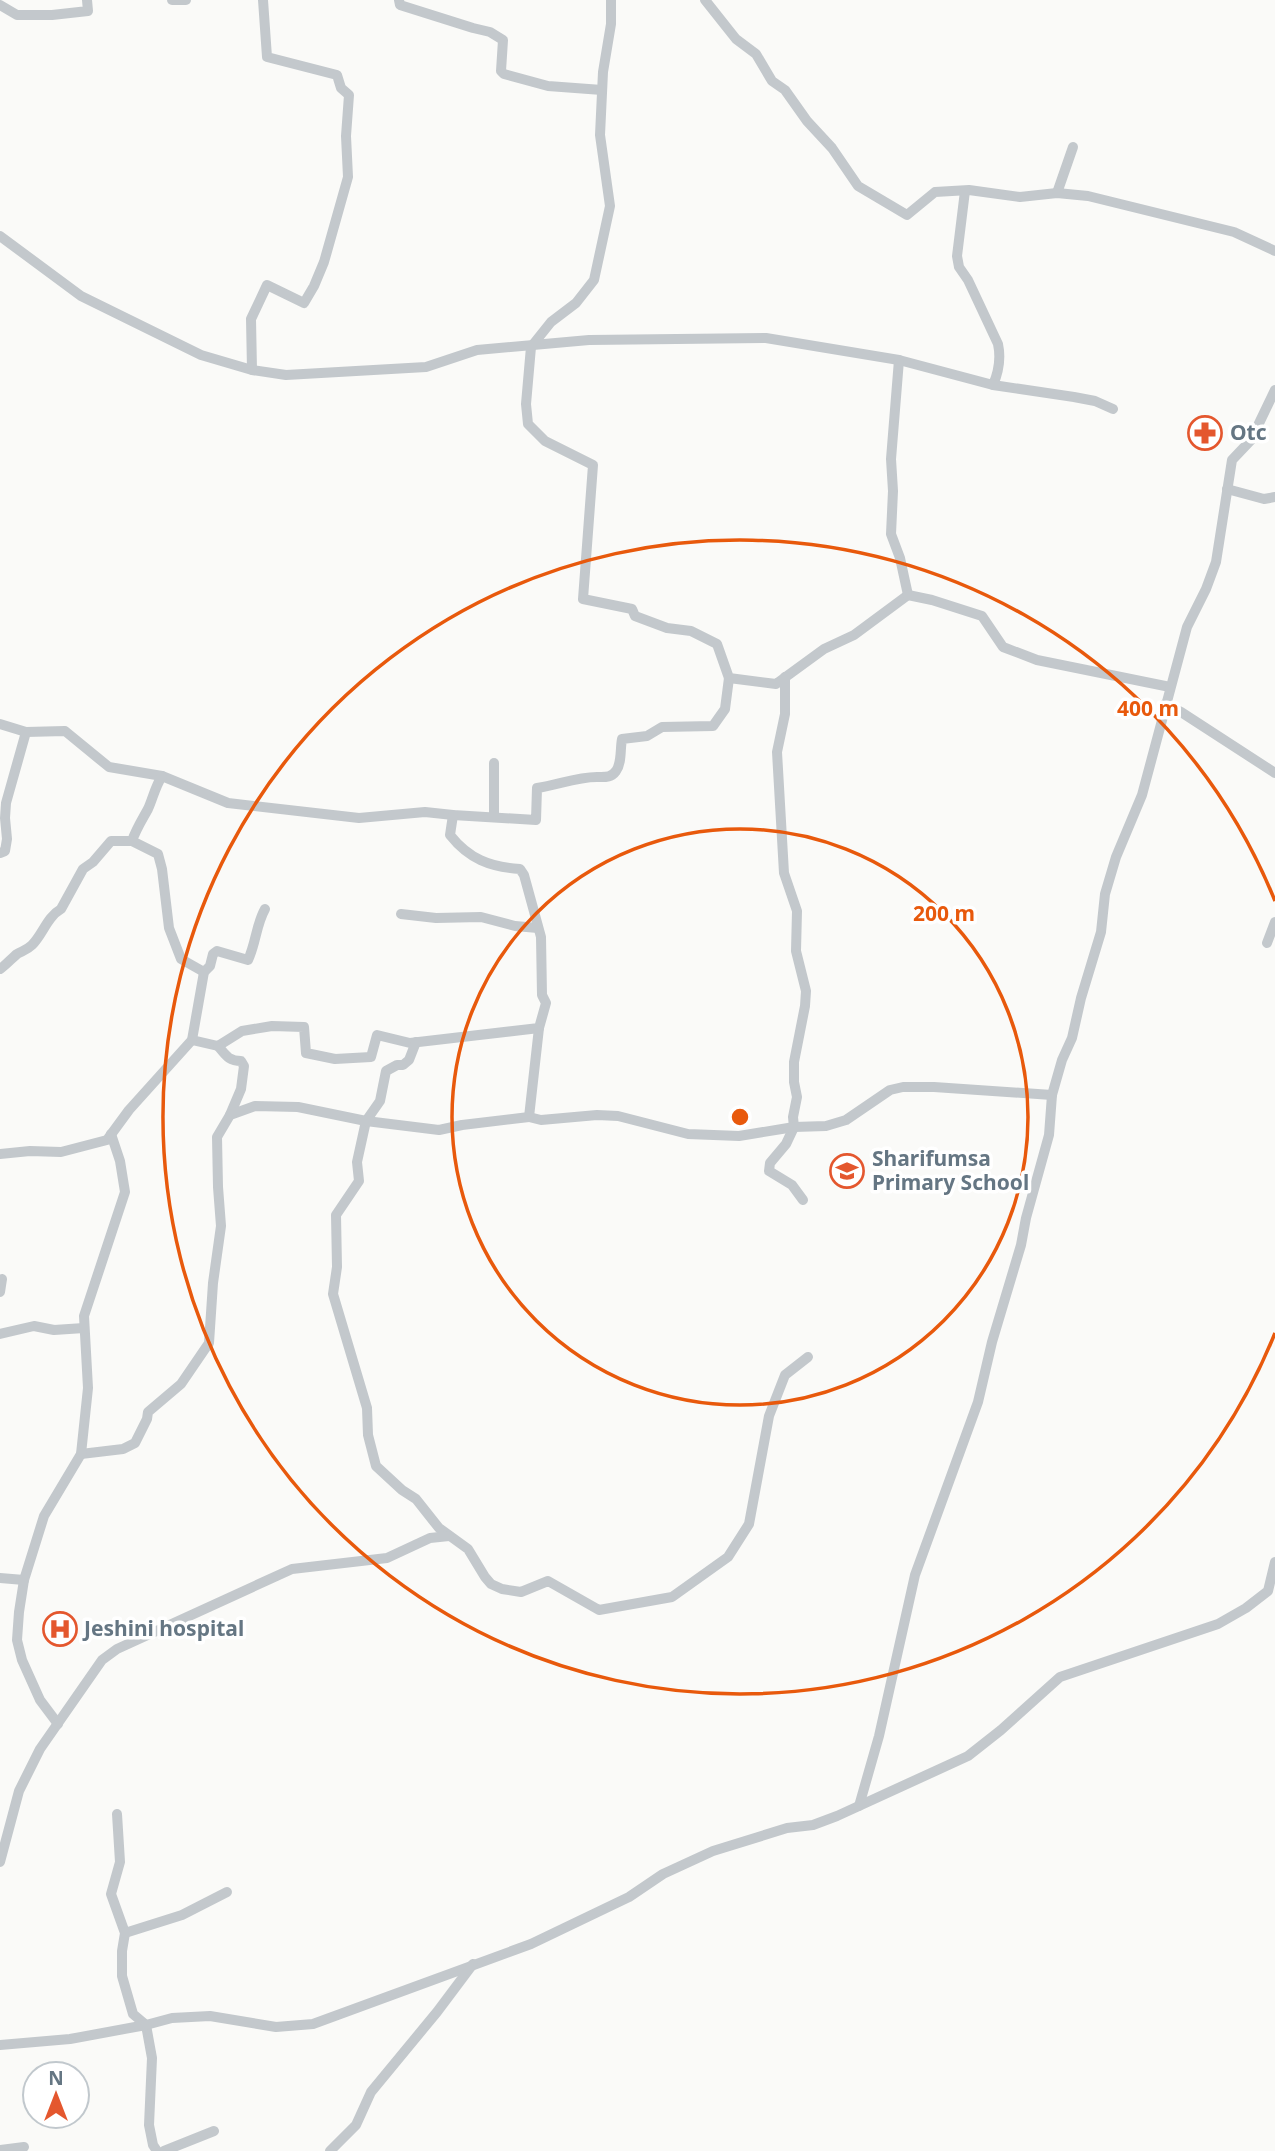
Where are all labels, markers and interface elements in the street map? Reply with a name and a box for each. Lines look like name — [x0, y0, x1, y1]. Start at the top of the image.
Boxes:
pharmacy icon: Otc — [1186, 414, 1224, 452]
place label: Otc — [1230, 418, 1267, 446]
text: 400 m — [1117, 694, 1179, 722]
text: 200 m — [913, 899, 975, 927]
centre of rings — [728, 1105, 752, 1129]
place label: Sharifumsa Primary School — [872, 1144, 1029, 1196]
school or university icon: Sharifumsa Primary School — [828, 1152, 866, 1190]
hospital icon: Jeshini hospital — [41, 1610, 79, 1648]
place label: Jeshini hospital — [82, 1614, 244, 1642]
north arrow — [21, 2060, 91, 2130]
text: N — [48, 2065, 64, 2091]

